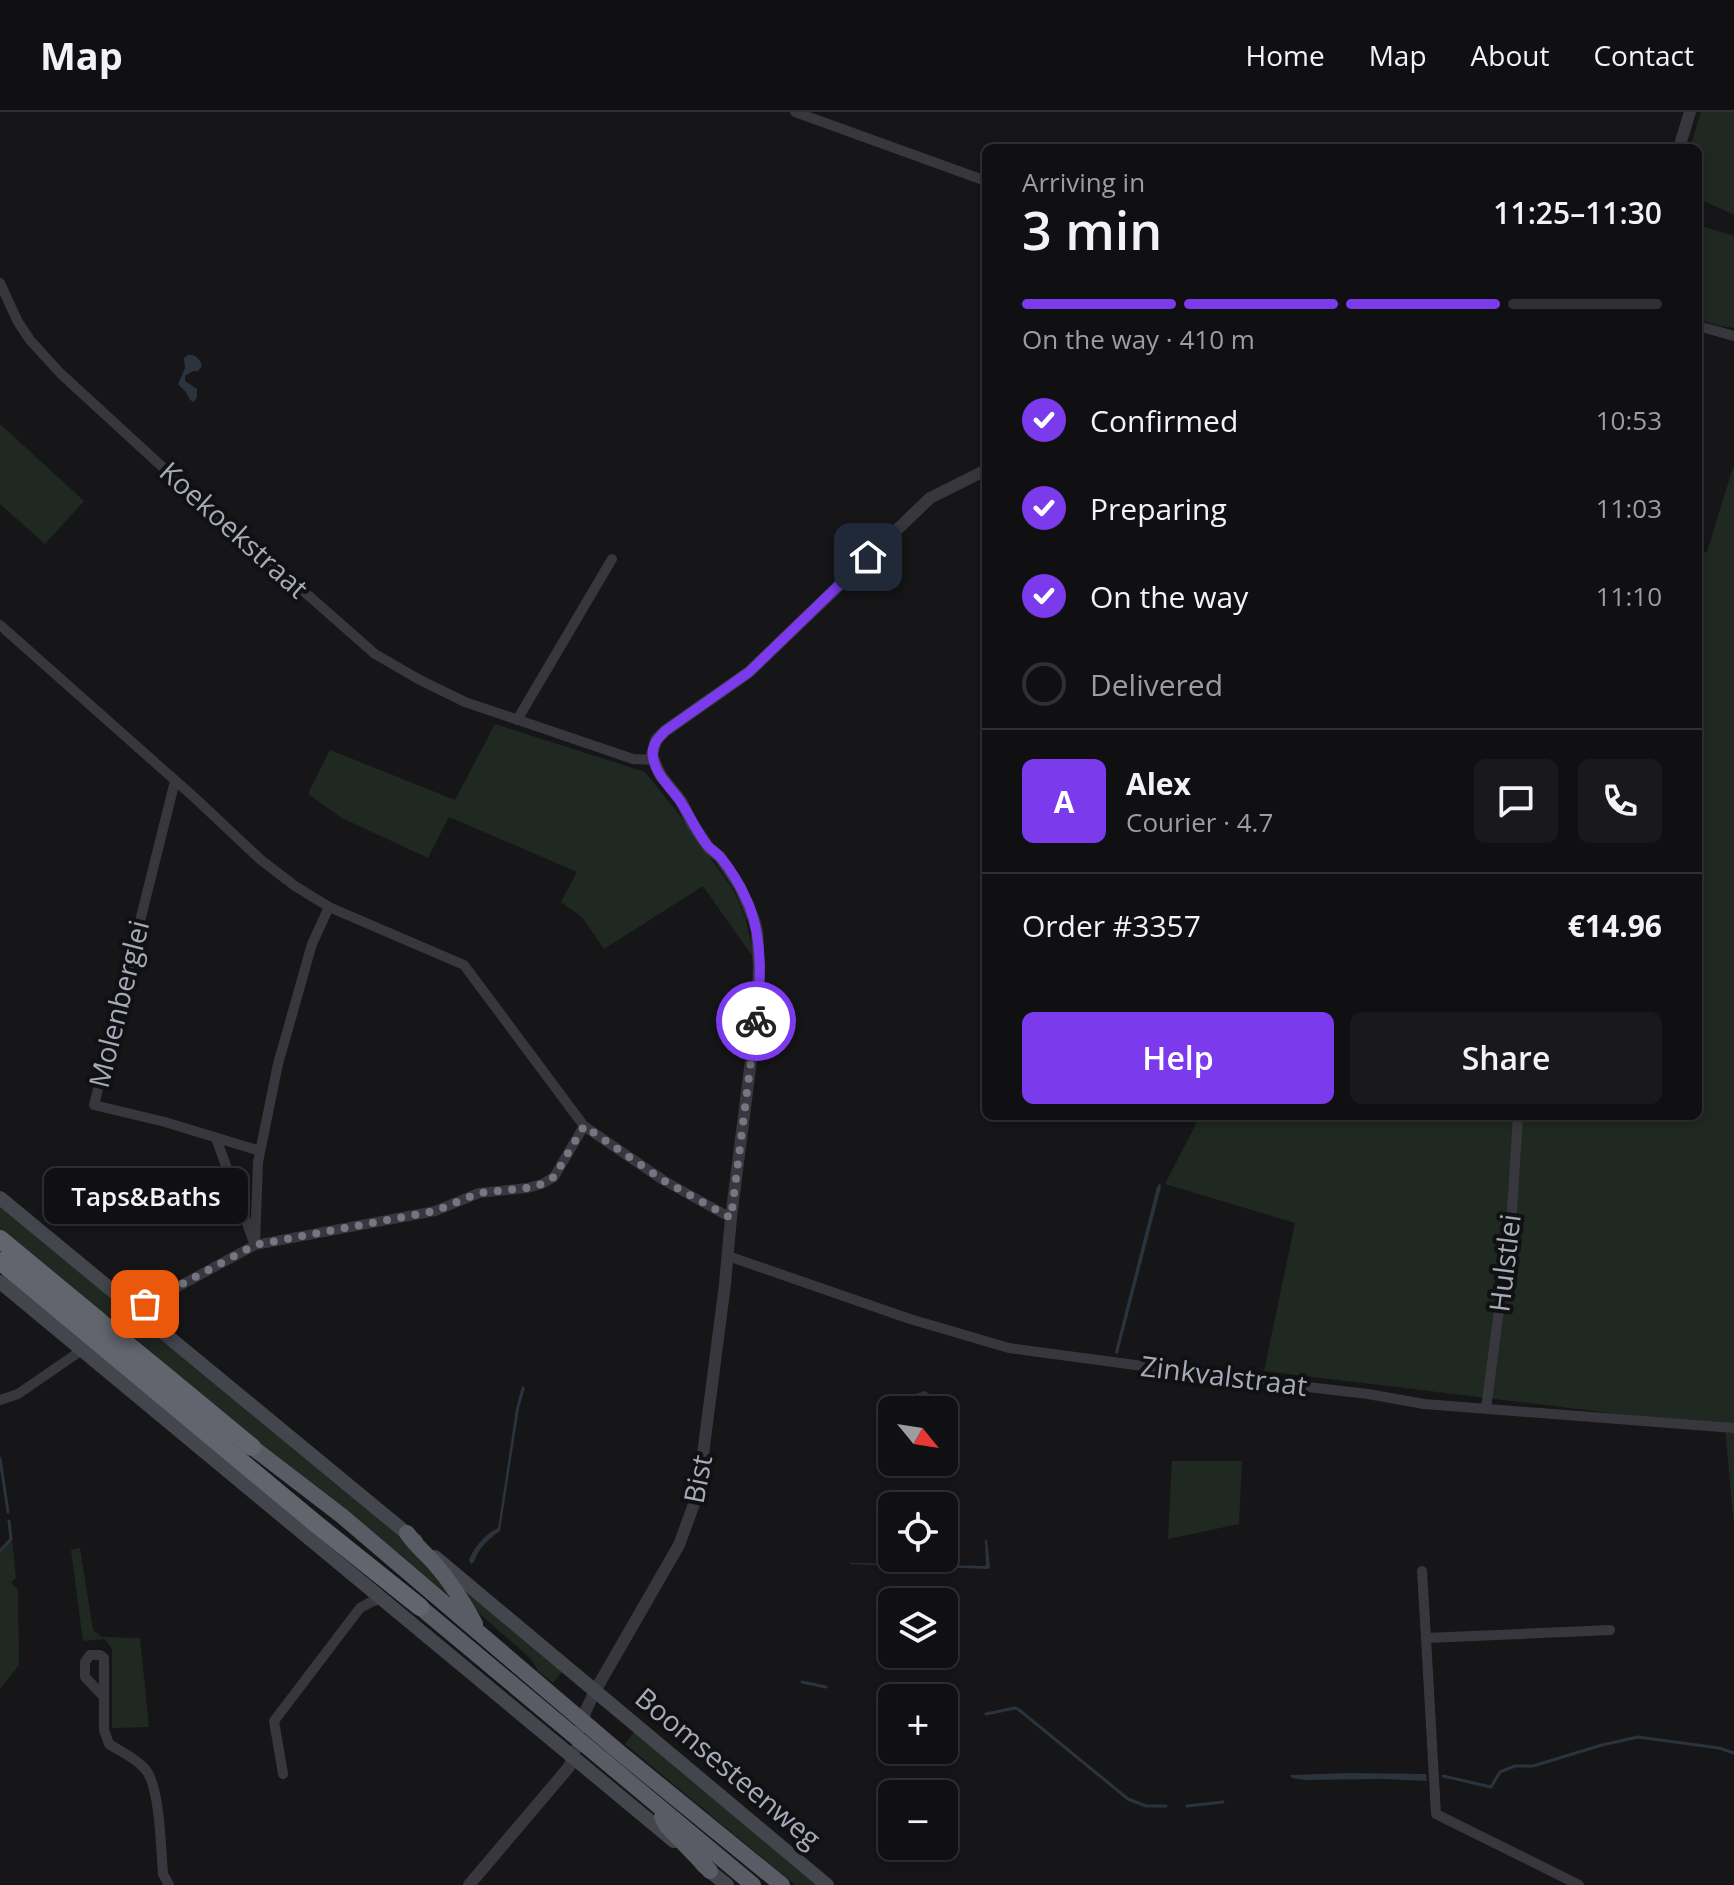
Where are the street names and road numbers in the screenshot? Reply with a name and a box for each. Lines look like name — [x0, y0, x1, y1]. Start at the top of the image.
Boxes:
street label: Koekoekstraat — [152, 452, 317, 606]
street label: Molenberglei — [79, 916, 157, 1091]
street label: Hulstlei — [1479, 1212, 1529, 1314]
street label: Zinkvalstraat — [1139, 1346, 1310, 1404]
street label: Bist — [674, 1451, 720, 1506]
street label: Boomsesteenweg — [628, 1678, 829, 1856]

